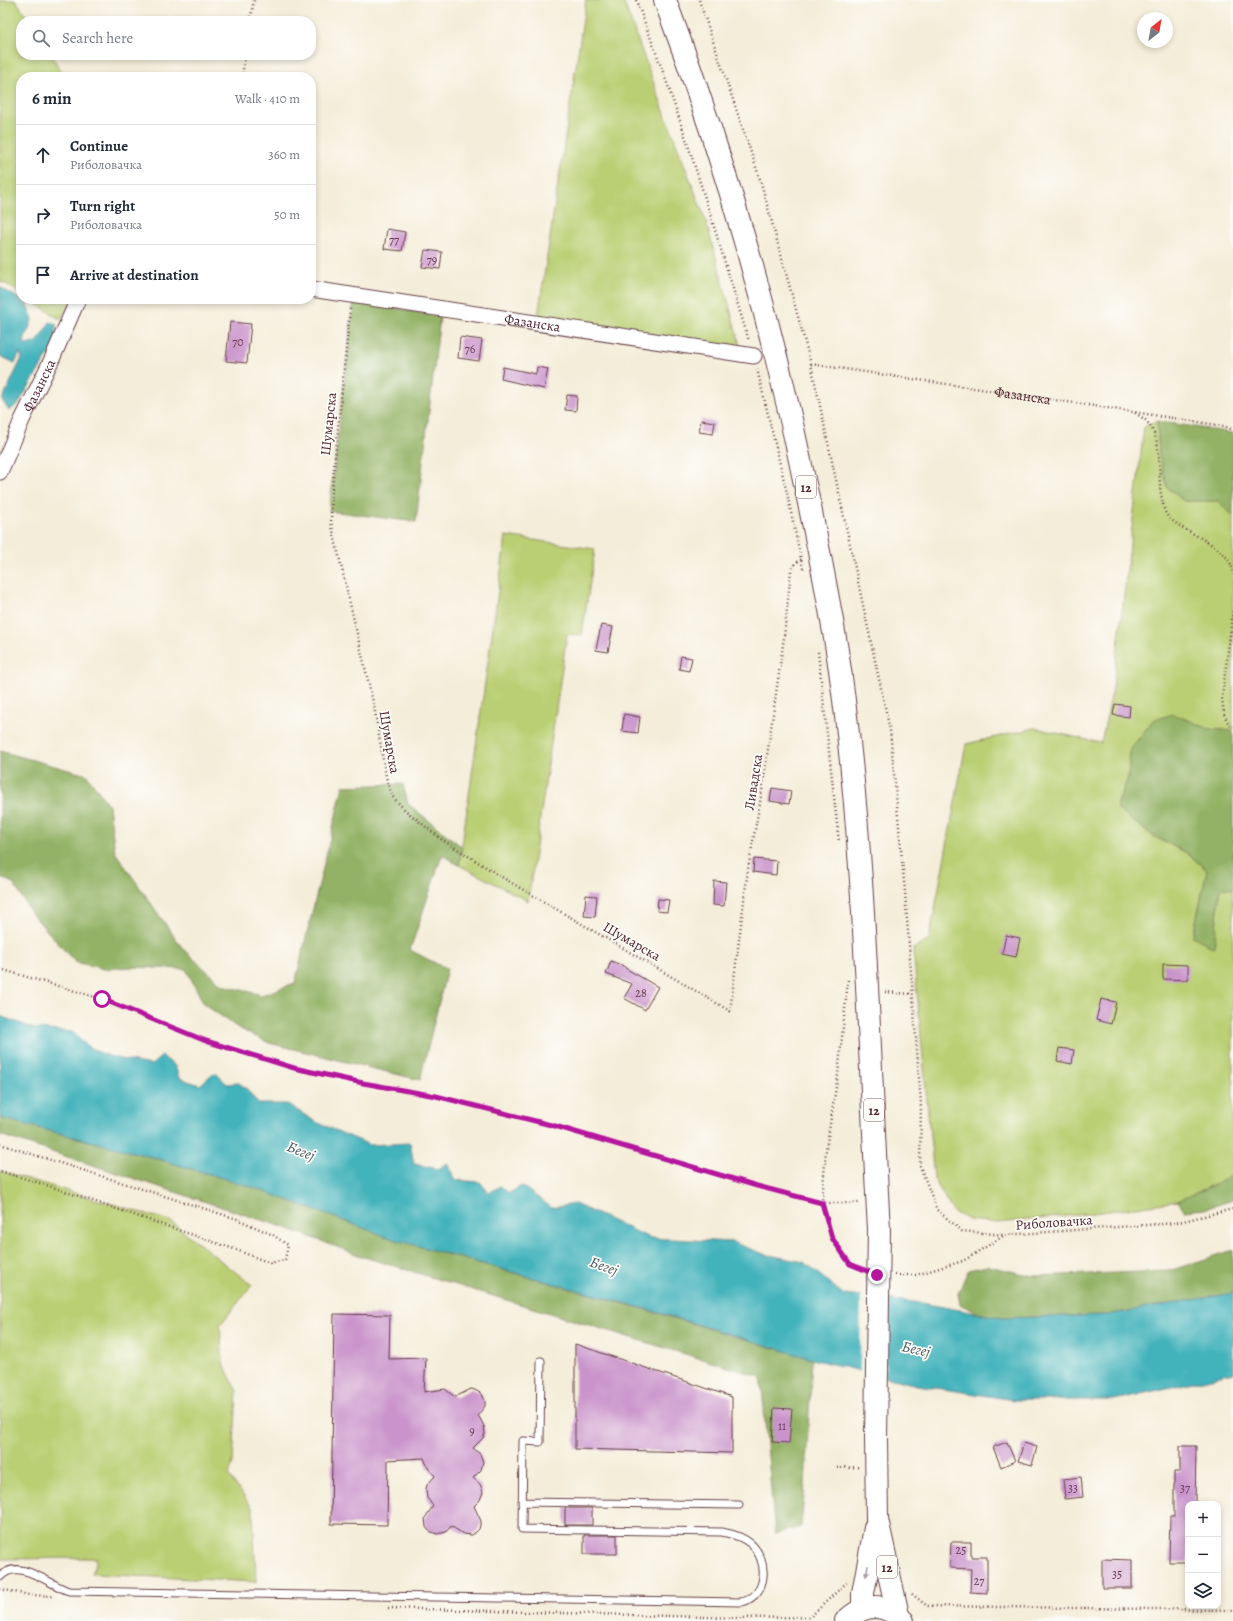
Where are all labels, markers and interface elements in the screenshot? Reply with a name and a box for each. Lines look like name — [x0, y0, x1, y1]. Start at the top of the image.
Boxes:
north arrow — [1137, 12, 1173, 48]
search box — [16, 16, 316, 60]
icon: search — [30, 27, 52, 49]
text: Search here — [62, 28, 133, 48]
text: 6 min — [32, 87, 72, 110]
text: Walk · 410 m — [235, 90, 300, 107]
text: Continue — [70, 136, 128, 156]
icon: ahead — [32, 144, 54, 166]
text: 360 m — [268, 146, 300, 163]
text: Риболовачка — [70, 156, 142, 173]
text: Turn right — [70, 196, 135, 216]
icon: right — [32, 204, 54, 226]
text: 50 m — [274, 206, 300, 223]
text: Риболовачка — [70, 216, 142, 233]
house number: 77 — [389, 232, 400, 248]
house number: 79 — [427, 252, 437, 268]
icon: arrive — [32, 264, 54, 286]
text: Arrive at destination — [70, 265, 199, 285]
street label: Фазанска — [503, 309, 562, 337]
house number: 70 — [232, 334, 244, 350]
house number: 76 — [465, 341, 476, 357]
street label: Фазанска — [18, 356, 61, 415]
street label: Фазанска — [993, 382, 1052, 409]
street label: Шумарска — [316, 391, 341, 457]
road number: 12 — [796, 476, 816, 498]
street label: Шумарска — [375, 709, 404, 776]
street label: Ливадска — [740, 752, 767, 812]
street label: Шумарска — [599, 917, 664, 966]
house number: 28 — [635, 985, 647, 1001]
route start — [93, 990, 111, 1008]
road number: 12 — [864, 1099, 884, 1121]
water label: Бегеј — [284, 1136, 318, 1166]
street label: Риболовачка — [1015, 1210, 1094, 1235]
water label: Бегеј — [587, 1252, 621, 1280]
route end — [868, 1266, 886, 1284]
water label: Бегеј — [900, 1336, 932, 1362]
house number: 11 — [778, 1418, 786, 1434]
house number: 9 — [469, 1423, 475, 1439]
house number: 33 — [1068, 1480, 1078, 1496]
house number: 37 — [1180, 1480, 1191, 1496]
map controls — [1185, 1501, 1221, 1609]
button: + — [1185, 1501, 1221, 1537]
button: − — [1185, 1537, 1221, 1573]
house number: 25 — [956, 1542, 966, 1558]
road number: 12 — [877, 1556, 897, 1578]
one-way arrow — [863, 1565, 869, 1577]
house number: 35 — [1112, 1566, 1122, 1582]
house number: 27 — [974, 1573, 985, 1589]
button: layers — [1185, 1573, 1221, 1609]

